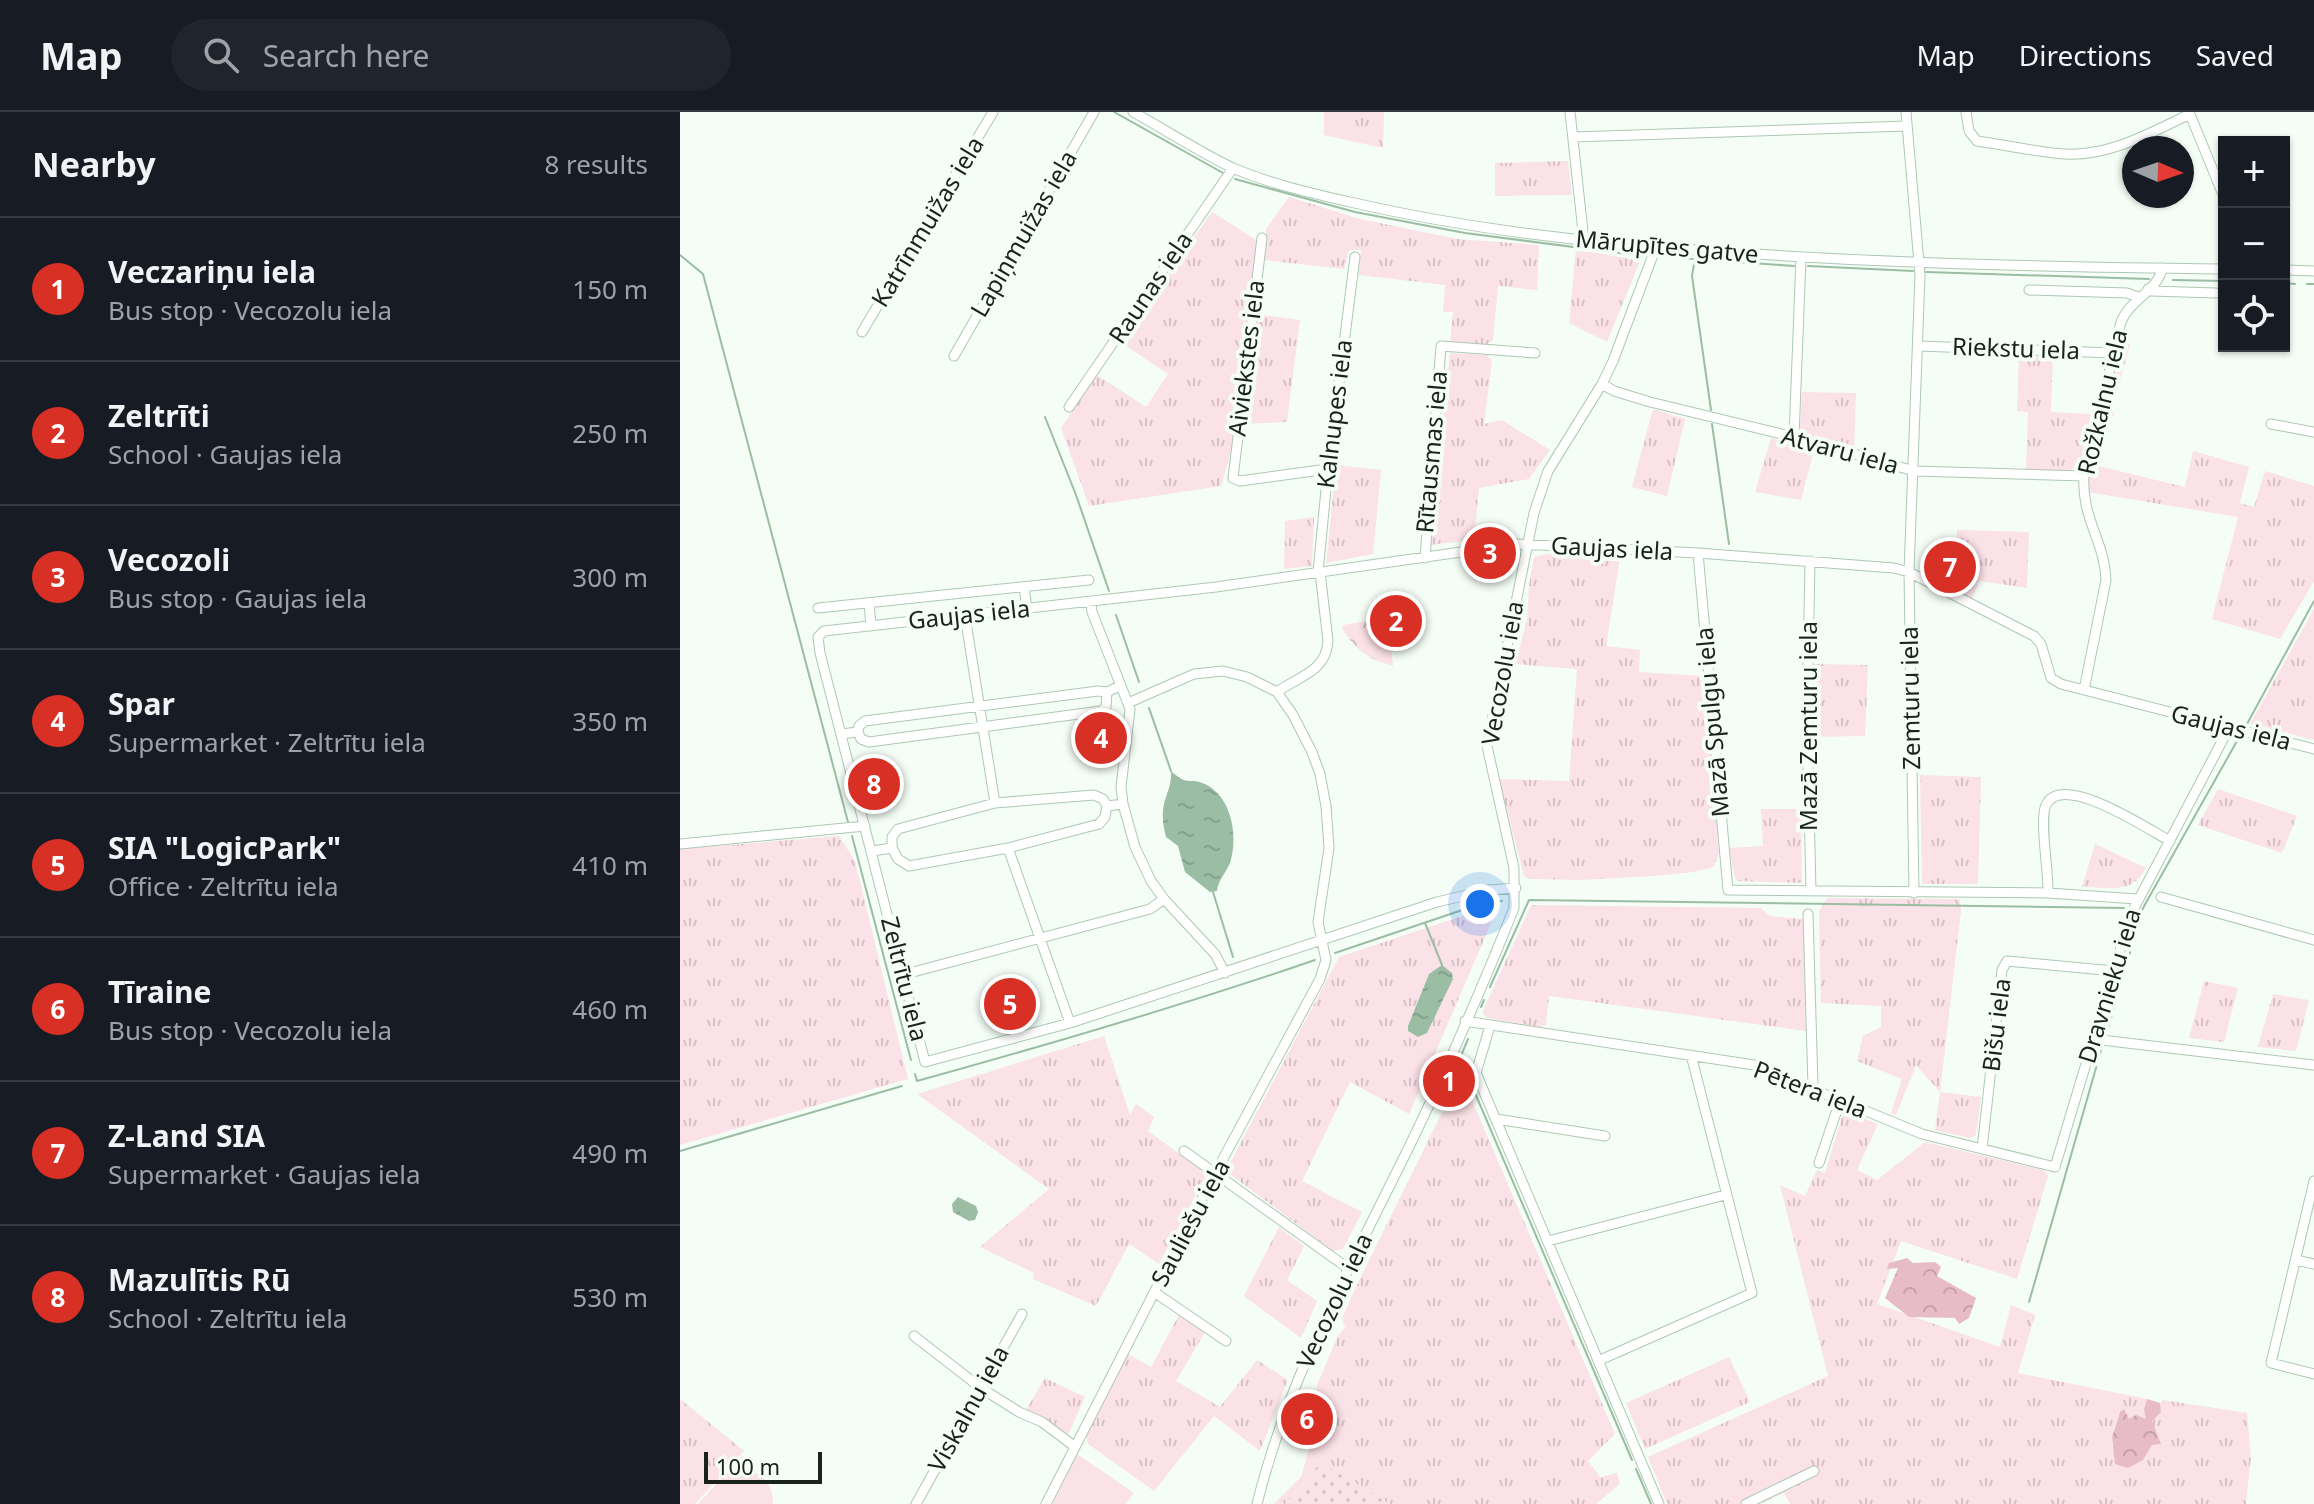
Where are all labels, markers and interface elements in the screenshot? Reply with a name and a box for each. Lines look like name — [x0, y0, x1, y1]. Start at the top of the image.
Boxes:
search box — [171, 19, 731, 91]
text: Map — [40, 29, 123, 81]
icon: search — [199, 33, 243, 77]
text: Search here — [263, 35, 430, 76]
text: Map — [1916, 36, 1975, 74]
text: Directions — [2019, 36, 2152, 74]
text: Saved — [2196, 36, 2274, 74]
street label: Katrīnmuižas iela — [863, 130, 991, 313]
north arrow — [2122, 136, 2194, 208]
map controls — [2218, 136, 2290, 352]
button: + — [2218, 136, 2290, 208]
text: Nearby — [32, 141, 156, 187]
street label: Lapiņmuižas iela — [962, 144, 1084, 323]
text: 8 results — [544, 146, 648, 182]
button: − — [2218, 208, 2290, 280]
street label: Mārupītes gatve — [1574, 221, 1760, 270]
street label: Raunas iela — [1100, 225, 1199, 350]
text: Veczariņu iela — [108, 251, 316, 292]
text: 1 — [51, 271, 65, 307]
text: 150 m — [572, 271, 648, 307]
street label: Aiviekstes iela — [1220, 278, 1271, 438]
button: locate — [2218, 280, 2290, 352]
text: Bus stop · Vecozolu iela — [108, 292, 392, 328]
street label: Rožkalnu iela — [2069, 326, 2134, 478]
street label: Riekstu iela — [1951, 329, 2081, 366]
street label: Kalnupes iela — [1308, 338, 1359, 490]
street label: Rītausmas iela — [1407, 369, 1454, 534]
text: Zeltrīti — [108, 395, 210, 436]
text: 2 — [51, 415, 65, 451]
text: 250 m — [572, 415, 648, 451]
street label: Atvaru iela — [1778, 418, 1903, 481]
text: School · Gaujas iela — [108, 436, 342, 472]
pin: 3 — [1464, 523, 1516, 583]
street label: Gaujas iela — [1550, 528, 1674, 567]
pin: 7 — [1924, 537, 1976, 597]
text: Vecozoli — [108, 539, 230, 580]
text: 3 — [51, 559, 65, 595]
text: 300 m — [572, 559, 648, 595]
text: Bus stop · Gaujas iela — [108, 580, 367, 616]
street label: Gaujas iela — [906, 591, 1032, 636]
pin: 2 — [1370, 591, 1422, 651]
street label: Vecozolu iela — [1473, 598, 1530, 747]
street label: Mazā Zemturu iela — [1791, 621, 1824, 831]
street label: Mazā Spulgu iela — [1687, 626, 1736, 818]
street label: Zemturu iela — [1892, 626, 1927, 770]
text: Spar — [108, 683, 175, 724]
street label: Gaujas iela — [2168, 696, 2295, 757]
text: 4 — [51, 703, 65, 739]
text: 350 m — [572, 703, 648, 739]
pin: 4 — [1075, 708, 1127, 768]
text: Supermarket · Zeltrītu iela — [108, 724, 426, 760]
pin: 8 — [848, 754, 900, 814]
text: SIA "LogicPark" — [108, 827, 341, 868]
text: 5 — [51, 847, 65, 883]
text: 410 m — [572, 847, 648, 883]
text: Office · Zeltrītu iela — [108, 868, 339, 904]
your location — [1460, 884, 1500, 924]
street label: Dravnieku iela — [2069, 904, 2148, 1067]
street label: Zeltrītu iela — [874, 913, 937, 1044]
text: Tīraine — [108, 971, 211, 1012]
pin: 5 — [984, 974, 1036, 1034]
street label: Bišu iela — [1973, 976, 2018, 1073]
text: 6 — [51, 991, 65, 1027]
text: 460 m — [572, 991, 648, 1027]
text: Bus stop · Vecozolu iela — [108, 1012, 392, 1048]
pin: 1 — [1423, 1051, 1475, 1111]
street label: Pētera iela — [1749, 1052, 1872, 1125]
text: Z-Land SIA — [108, 1115, 265, 1156]
text: 7 — [51, 1135, 65, 1171]
text: 490 m — [572, 1135, 648, 1171]
street label: Sauliešu iela — [1142, 1153, 1237, 1292]
text: Supermarket · Gaujas iela — [108, 1156, 421, 1192]
street label: Vecozolu iela — [1288, 1227, 1379, 1373]
text: Mazulītis Rū — [108, 1259, 291, 1300]
text: 8 — [51, 1279, 65, 1315]
text: 530 m — [572, 1279, 648, 1315]
text: School · Zeltrītu iela — [108, 1300, 347, 1336]
street label: Viskalnu iela — [919, 1339, 1016, 1477]
pin: 6 — [1281, 1389, 1333, 1449]
scale bar — [704, 1448, 822, 1484]
text: 100 m — [716, 1451, 780, 1481]

